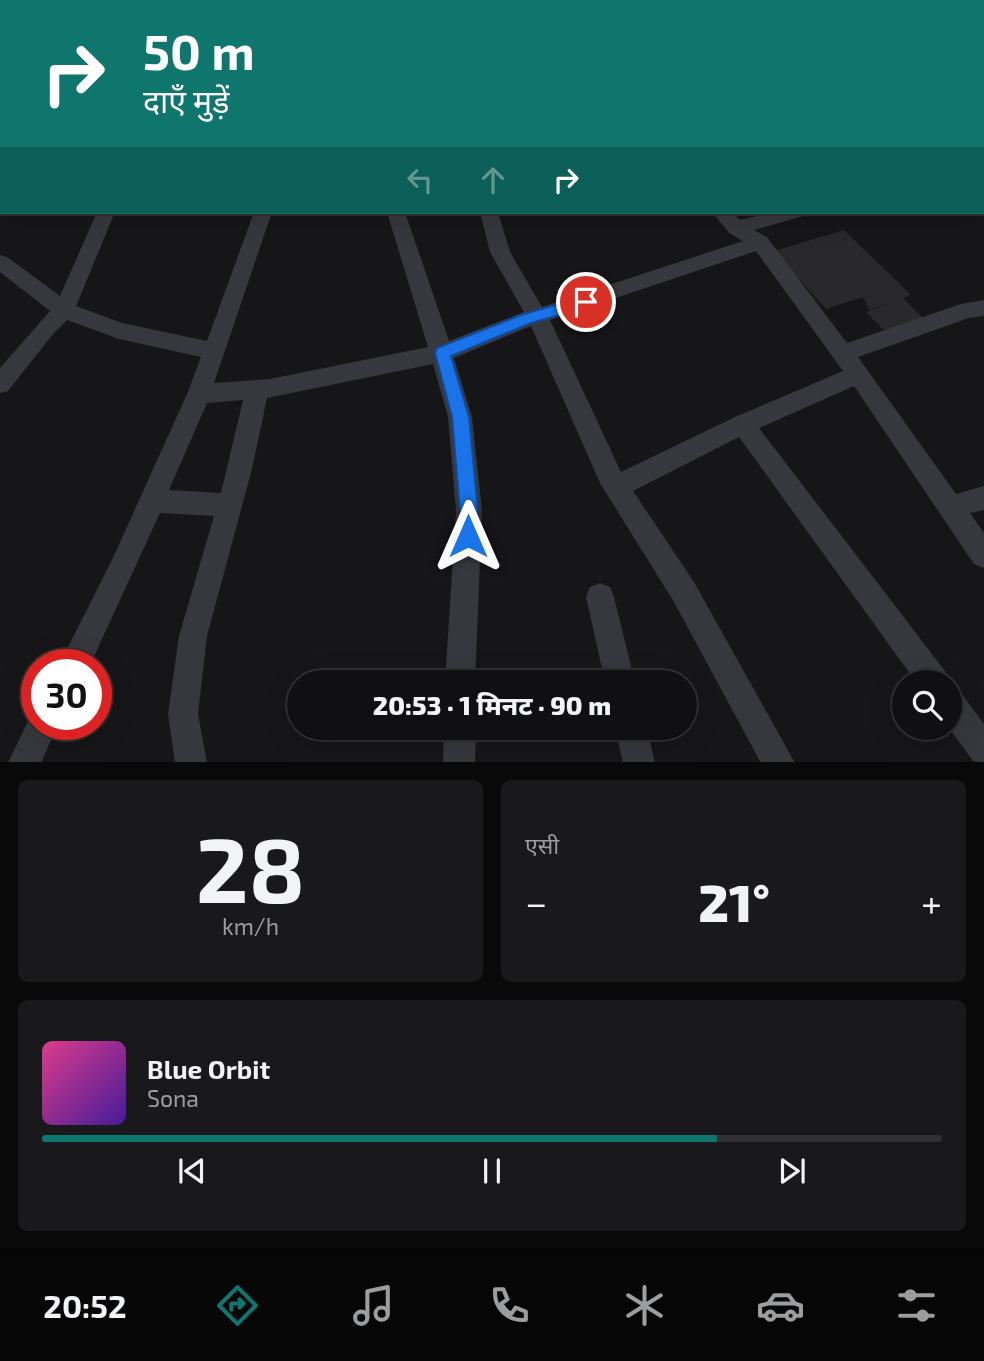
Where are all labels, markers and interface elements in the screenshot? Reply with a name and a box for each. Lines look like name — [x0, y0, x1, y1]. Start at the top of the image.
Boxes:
text: 50 m — [143, 21, 255, 80]
icon: right — [28, 28, 119, 119]
text: दाएँ मुड़ें — [143, 81, 229, 119]
icon: left — [401, 161, 439, 199]
icon: ahead — [474, 161, 512, 199]
icon: right — [547, 161, 585, 199]
pin — [556, 272, 616, 332]
icon: arrive — [567, 283, 605, 321]
position arrow — [431, 499, 505, 573]
speed limit sign: 30 — [21, 649, 112, 740]
map controls — [892, 670, 962, 740]
button: search — [892, 670, 962, 740]
text: 20:53 · 1 मिनट · 90 m — [373, 689, 611, 720]
text: 28 — [196, 812, 305, 921]
text: एसी — [525, 831, 559, 859]
text: 21° — [698, 870, 770, 932]
text: − — [525, 879, 547, 925]
text: + — [921, 879, 942, 925]
text: km/h — [222, 912, 279, 940]
text: Blue Orbit — [147, 1053, 270, 1084]
text: Sona — [147, 1084, 199, 1112]
icon: previous — [173, 1152, 211, 1190]
icon: pause — [473, 1152, 511, 1190]
icon: next — [773, 1152, 811, 1190]
icon: directions — [213, 1281, 262, 1330]
icon: music — [349, 1281, 398, 1330]
icon: phone — [485, 1281, 534, 1330]
icon: climate — [620, 1281, 669, 1330]
icon: car — [756, 1281, 805, 1330]
icon: filters — [892, 1281, 941, 1330]
text: 20:52 — [43, 1286, 127, 1324]

